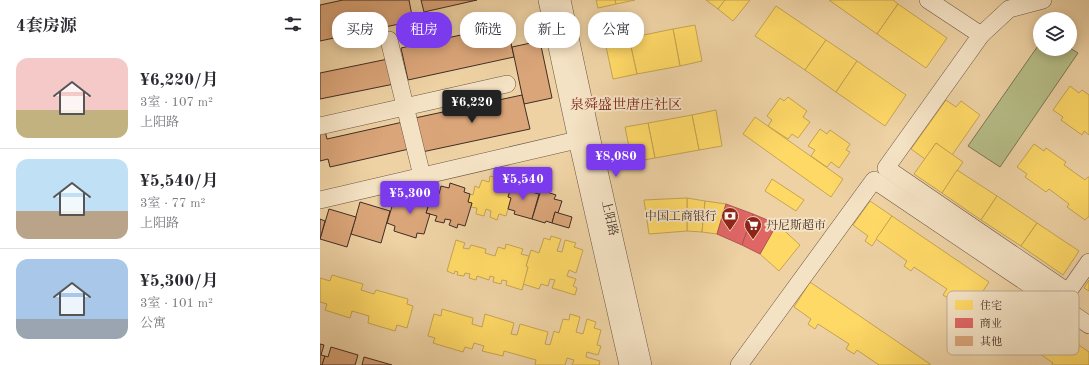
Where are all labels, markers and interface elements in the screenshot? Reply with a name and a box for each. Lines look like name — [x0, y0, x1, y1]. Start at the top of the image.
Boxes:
chip: 买房 — [332, 12, 388, 48]
chip: 租房 — [396, 12, 452, 48]
chip: 筛选 — [460, 12, 516, 48]
chip: 新上 — [524, 12, 580, 48]
chip: 公寓 — [588, 12, 644, 48]
map controls — [1033, 12, 1077, 56]
button: layers — [1033, 12, 1077, 56]
icon: filters — [282, 13, 304, 35]
text: 4套房源 — [16, 18, 77, 35]
text: ¥6,220/月 — [140, 72, 219, 89]
icon: home — [48, 74, 96, 122]
pin: ¥6,220 — [439, 90, 505, 124]
text: 3室 · 107 m² — [140, 96, 213, 109]
text: ¥6,220 — [451, 96, 493, 109]
district label: 泉舜盛世唐庄社区 — [570, 96, 682, 112]
text: 上阳路 — [140, 116, 179, 129]
pin: ¥8,080 — [583, 144, 649, 178]
text: ¥8,080 — [595, 150, 637, 163]
pin: ¥5,540 — [490, 167, 556, 201]
text: ¥5,540/月 — [140, 173, 219, 190]
text: ¥5,540 — [502, 173, 544, 186]
icon: home — [48, 175, 96, 223]
pin: ¥5,300 — [377, 181, 443, 215]
text: ¥5,300 — [389, 187, 431, 200]
text: 3室 · 77 m² — [140, 197, 205, 210]
street label: 上阳路 — [599, 199, 621, 237]
bank icon: 中国工商银行 — [720, 206, 740, 231]
place label: 中国工商银行 — [645, 209, 717, 223]
supermarket icon: 丹尼斯超市 — [743, 215, 763, 240]
text: 上阳路 — [140, 217, 179, 230]
place label: 丹尼斯超市 — [766, 218, 826, 232]
text: ¥5,300/月 — [140, 273, 219, 290]
icon: home — [48, 275, 96, 323]
legend — [947, 291, 1079, 355]
text: 3室 · 101 m² — [140, 297, 213, 310]
text: 住宅 — [980, 299, 1002, 312]
text: 公寓 — [140, 317, 166, 330]
text: 商业 — [980, 317, 1002, 330]
text: 其他 — [980, 335, 1002, 348]

